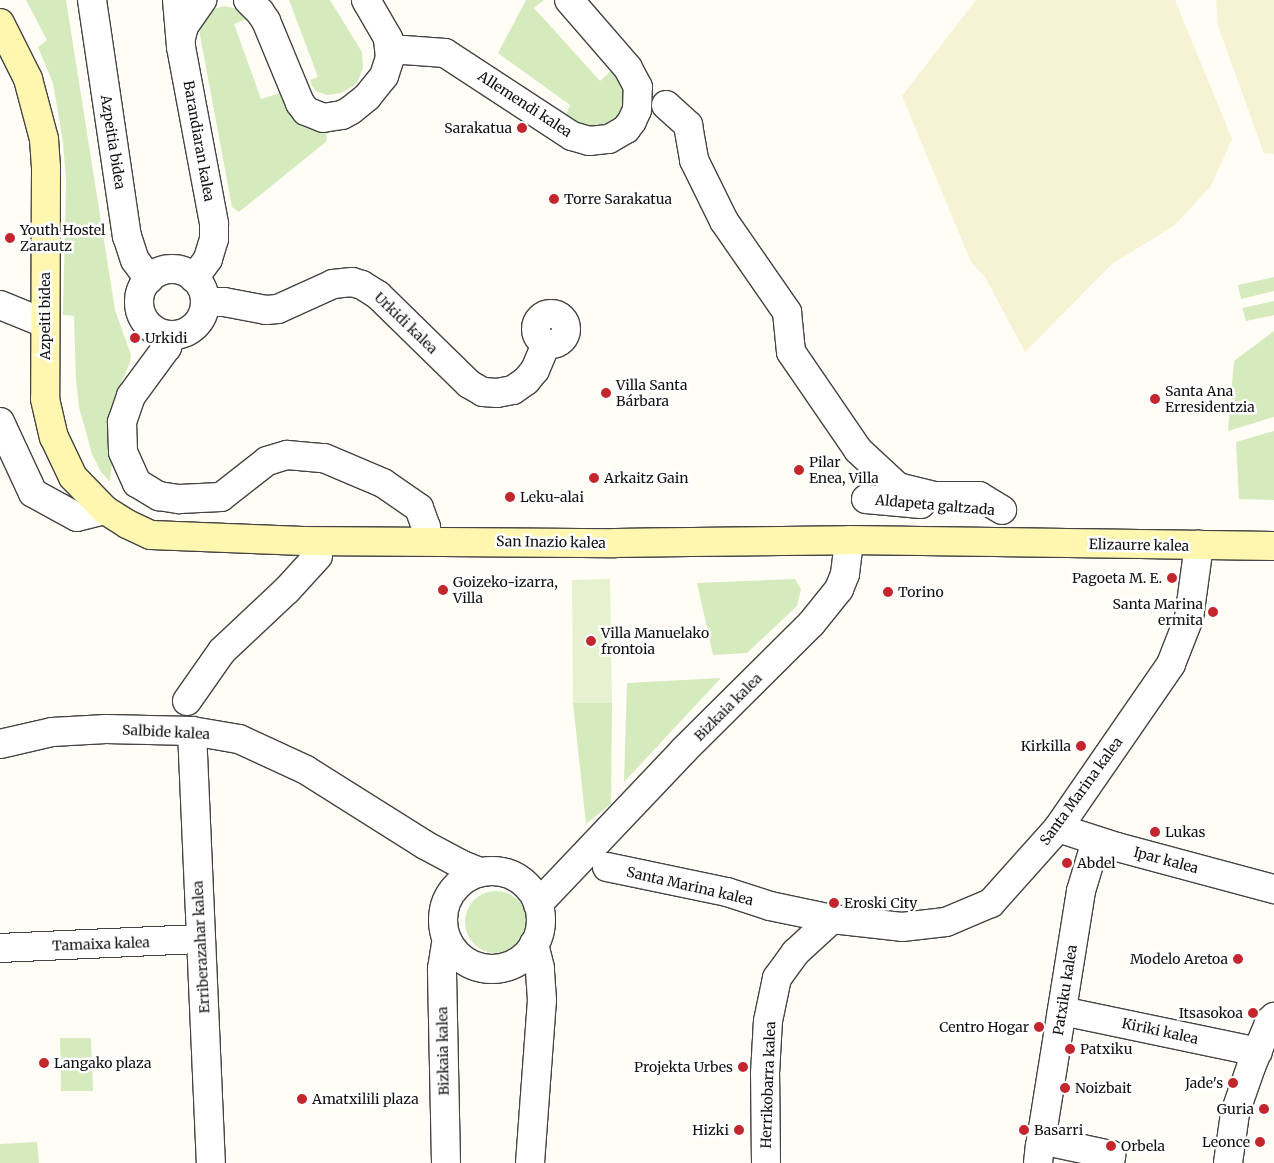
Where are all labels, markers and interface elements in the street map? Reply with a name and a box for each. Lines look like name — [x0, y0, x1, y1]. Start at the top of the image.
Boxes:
street label: Allemendi kalea — [475, 67, 575, 141]
street label: Barandiaran kalea — [180, 79, 218, 203]
street label: Azpeitia bidea — [97, 94, 129, 190]
place label: Sarakatua — [444, 120, 512, 136]
marker: Sarakatua — [516, 122, 528, 134]
place label: Torre Sarakatua — [564, 191, 672, 207]
marker: Torre Sarakatua — [548, 193, 560, 205]
place label: Youth Hostel Zarautz — [20, 222, 105, 254]
marker: Youth Hostel Zarautz — [4, 232, 16, 244]
street label: Azpeiti bidea — [37, 272, 53, 360]
street label: Urkidi kalea — [371, 289, 441, 357]
place label: Urkidi — [145, 330, 187, 346]
marker: Urkidi — [129, 332, 141, 344]
place label: Villa Santa Bárbara — [616, 377, 687, 410]
place label: Santa Ana Erresidentzia — [1165, 383, 1255, 416]
marker: Villa Santa Bárbara — [600, 387, 612, 399]
marker: Santa Ana Erresidentzia — [1149, 393, 1161, 405]
place label: Pilar Enea, Villa — [809, 454, 879, 487]
marker: Pilar Enea, Villa — [793, 464, 805, 476]
place label: Arkaitz Gain — [604, 470, 689, 486]
marker: Arkaitz Gain — [588, 472, 600, 484]
place label: Leku-alai — [520, 489, 584, 505]
marker: Leku-alai — [504, 491, 516, 503]
street label: Aldapeta galtzada — [874, 491, 996, 519]
street label: San Inazio kalea — [496, 533, 606, 551]
street label: Elizaurre kalea — [1089, 536, 1189, 554]
place label: Pagoeta M. E. — [1072, 570, 1162, 586]
marker: Pagoeta M. E. — [1166, 572, 1178, 584]
place label: Goizeko-izarra, Villa — [453, 574, 558, 606]
marker: Goizeko-izarra, Villa — [437, 584, 449, 596]
place label: Torino — [898, 584, 944, 600]
marker: Torino — [882, 586, 894, 598]
place label: Santa Marina ermita — [1112, 596, 1203, 628]
marker: Santa Marina ermita — [1207, 606, 1219, 618]
place label: Villa Manuelako frontoia — [601, 625, 709, 658]
marker: Villa Manuelako frontoia — [585, 635, 597, 647]
street label: Bizkaia kalea — [691, 670, 765, 744]
street label: Salbide kalea — [122, 721, 210, 743]
street label: Santa Marina kalea — [1036, 734, 1126, 848]
place label: Kirkilla — [1021, 738, 1071, 754]
marker: Kirkilla — [1075, 740, 1087, 752]
place label: Lukas — [1165, 824, 1205, 840]
marker: Lukas — [1149, 826, 1161, 838]
street label: Ipar kalea — [1132, 843, 1200, 877]
place label: Abdel — [1077, 855, 1116, 871]
marker: Abdel — [1061, 857, 1073, 869]
street label: Santa Marina kalea — [625, 863, 755, 909]
street label: Erriberazahar kalea — [189, 880, 213, 1014]
place label: Eroski City — [844, 895, 917, 911]
marker: Eroski City — [828, 897, 840, 909]
street label: Tamaixa kalea — [52, 934, 150, 954]
street label: Patxiku kalea — [1050, 944, 1080, 1036]
place label: Modelo Aretoa — [1130, 951, 1228, 967]
marker: Modelo Aretoa — [1232, 953, 1244, 965]
place label: Itsasokoa — [1179, 1005, 1243, 1021]
street label: Bizkaia kalea — [434, 1006, 452, 1096]
marker: Itsasokoa — [1247, 1007, 1259, 1019]
street label: Kiriki kalea — [1120, 1015, 1200, 1047]
place label: Centro Hogar — [939, 1019, 1029, 1035]
street label: Herrikobarra kalea — [757, 1021, 779, 1149]
marker: Centro Hogar — [1033, 1021, 1045, 1033]
place label: Patxiku — [1080, 1041, 1133, 1057]
marker: Patxiku — [1064, 1043, 1076, 1055]
place label: Langako plaza — [54, 1055, 151, 1071]
marker: Langako plaza — [38, 1057, 50, 1069]
place label: Projekta Urbes — [634, 1059, 733, 1075]
marker: Projekta Urbes — [737, 1061, 749, 1073]
place label: Jade's — [1185, 1075, 1223, 1091]
marker: Jade's — [1227, 1077, 1239, 1089]
place label: Noizbait — [1075, 1080, 1132, 1096]
marker: Noizbait — [1059, 1082, 1071, 1094]
place label: Amatxilili plaza — [312, 1091, 419, 1107]
marker: Amatxilili plaza — [296, 1093, 308, 1105]
place label: Guria — [1217, 1101, 1254, 1117]
marker: Guria — [1258, 1103, 1270, 1115]
place label: Hizki — [692, 1122, 729, 1138]
place label: Basarri — [1034, 1122, 1083, 1138]
marker: Hizki — [733, 1124, 745, 1136]
marker: Basarri — [1018, 1124, 1030, 1136]
place label: Leonce — [1202, 1134, 1250, 1150]
marker: Leonce — [1254, 1136, 1266, 1148]
place label: Orbela — [1121, 1138, 1165, 1154]
marker: Orbela — [1105, 1140, 1117, 1152]

